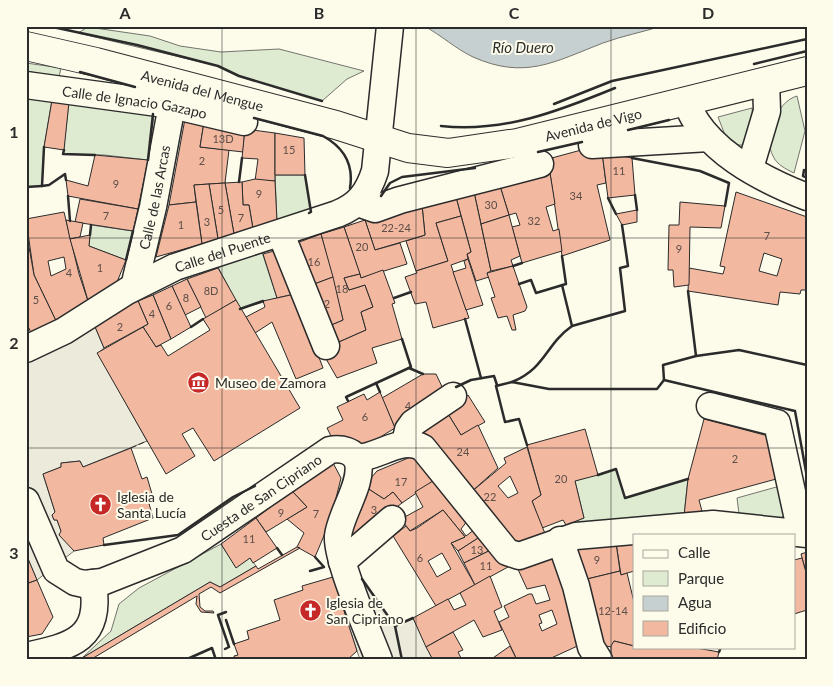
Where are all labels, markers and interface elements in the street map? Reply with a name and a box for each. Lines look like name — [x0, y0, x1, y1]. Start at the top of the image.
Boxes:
text: A — [118, 3, 131, 22]
text: B — [314, 3, 324, 22]
text: C — [509, 3, 520, 22]
text: D — [702, 3, 714, 22]
water label: Río Duero — [492, 38, 554, 56]
street label: Avenida del Mengue — [140, 66, 265, 114]
street label: Calle de Ignacio Gazapo — [61, 82, 209, 122]
street label: Avenida de Vigo — [543, 104, 643, 144]
text: 1 — [9, 122, 19, 141]
house number: 13D — [212, 132, 234, 145]
house number: 15 — [283, 143, 295, 156]
street label: Calle de las Arcas — [135, 144, 173, 251]
house number: 2 — [199, 154, 205, 167]
house number: 11 — [613, 164, 625, 177]
house number: 9 — [113, 177, 119, 190]
house number: 9 — [256, 187, 262, 200]
house number: 34 — [570, 189, 583, 202]
house number: 30 — [485, 198, 498, 211]
house number: 5 — [218, 203, 224, 216]
house number: 7 — [103, 209, 109, 222]
house number: 7 — [238, 211, 244, 224]
house number: 32 — [528, 214, 540, 227]
house number: 3 — [204, 215, 210, 228]
house number: 1 — [178, 218, 184, 231]
house number: 22-24 — [381, 221, 411, 234]
street label: Calle del Puente — [172, 228, 272, 275]
house number: 7 — [764, 229, 770, 242]
house number: 20 — [356, 240, 369, 253]
house number: 9 — [676, 242, 682, 255]
house number: 16 — [308, 255, 320, 268]
house number: 1 — [97, 261, 103, 274]
house number: 4 — [66, 266, 73, 279]
house number: 18 — [336, 282, 348, 295]
house number: 8D — [204, 284, 218, 297]
house number: 8 — [183, 291, 189, 304]
house number: 5 — [33, 293, 39, 306]
house number: 2 — [324, 297, 330, 310]
house number: 6 — [166, 299, 172, 312]
house number: 4 — [149, 307, 156, 320]
house number: 2 — [117, 320, 123, 333]
text: 2 — [9, 333, 19, 352]
museum icon: Museo de Zamora — [187, 370, 211, 394]
place label: Museo de Zamora — [215, 374, 326, 391]
house number: 4 — [405, 399, 412, 412]
house number: 6 — [362, 410, 368, 423]
house number: 24 — [457, 445, 470, 458]
street label: Cuesta de San Cipriano — [197, 450, 324, 544]
house number: 2 — [732, 452, 738, 465]
house number: 20 — [555, 472, 568, 485]
house number: 17 — [395, 475, 407, 488]
place label: Iglesia de Santa Lucía — [117, 488, 186, 521]
house number: 22 — [484, 490, 496, 503]
church icon: Iglesia de Santa Lucía — [89, 492, 113, 516]
house number: 3 — [371, 503, 377, 516]
house number: 9 — [278, 506, 284, 519]
house number: 7 — [313, 507, 319, 520]
house number: 11 — [243, 532, 255, 545]
legend — [633, 534, 796, 648]
text: 3 — [9, 543, 19, 562]
house number: 13 — [471, 543, 483, 556]
text: Calle — [678, 543, 711, 561]
house number: 6 — [417, 551, 423, 564]
house number: 9 — [594, 553, 600, 566]
house number: 11 — [480, 559, 492, 572]
text: Parque — [678, 569, 724, 587]
text: Agua — [678, 593, 712, 611]
place label: Iglesia de San Cipriano — [326, 594, 404, 627]
church icon: Iglesia de San Cipriano — [298, 598, 322, 622]
house number: 12-14 — [598, 604, 628, 617]
text: Edificio — [678, 619, 726, 637]

